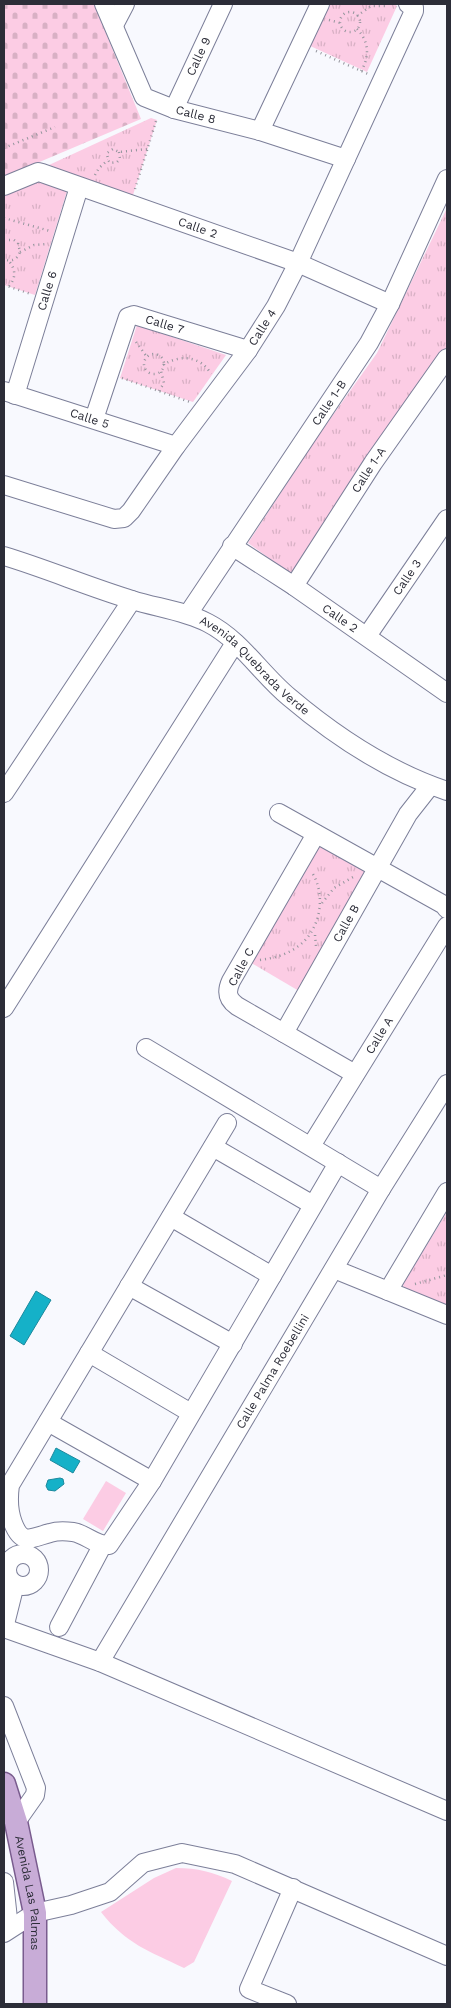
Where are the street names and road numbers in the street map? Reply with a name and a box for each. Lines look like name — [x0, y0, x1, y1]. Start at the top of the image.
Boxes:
street label: Calle 9 — [184, 35, 214, 78]
street label: Calle 8 — [174, 103, 217, 126]
street label: Calle 2 — [176, 214, 219, 241]
street label: Calle 6 — [34, 269, 60, 312]
street label: Calle 4 — [246, 306, 279, 348]
street label: Calle 7 — [144, 312, 186, 337]
street label: Calle 1-B — [309, 377, 349, 428]
street label: Calle 5 — [68, 406, 111, 431]
street label: Calle 1-A — [349, 444, 389, 495]
street label: Calle 3 — [390, 557, 424, 598]
street label: Calle 2 — [319, 601, 361, 636]
street label: Avenida Quebrada Verde — [197, 613, 312, 718]
street label: Calle B — [330, 902, 362, 945]
street label: Calle C — [225, 945, 257, 989]
street label: Calle A — [363, 1014, 396, 1056]
street label: Calle Palma Roebellini — [233, 1312, 312, 1431]
street label: Avenida Las Palmas — [12, 1834, 42, 1950]

